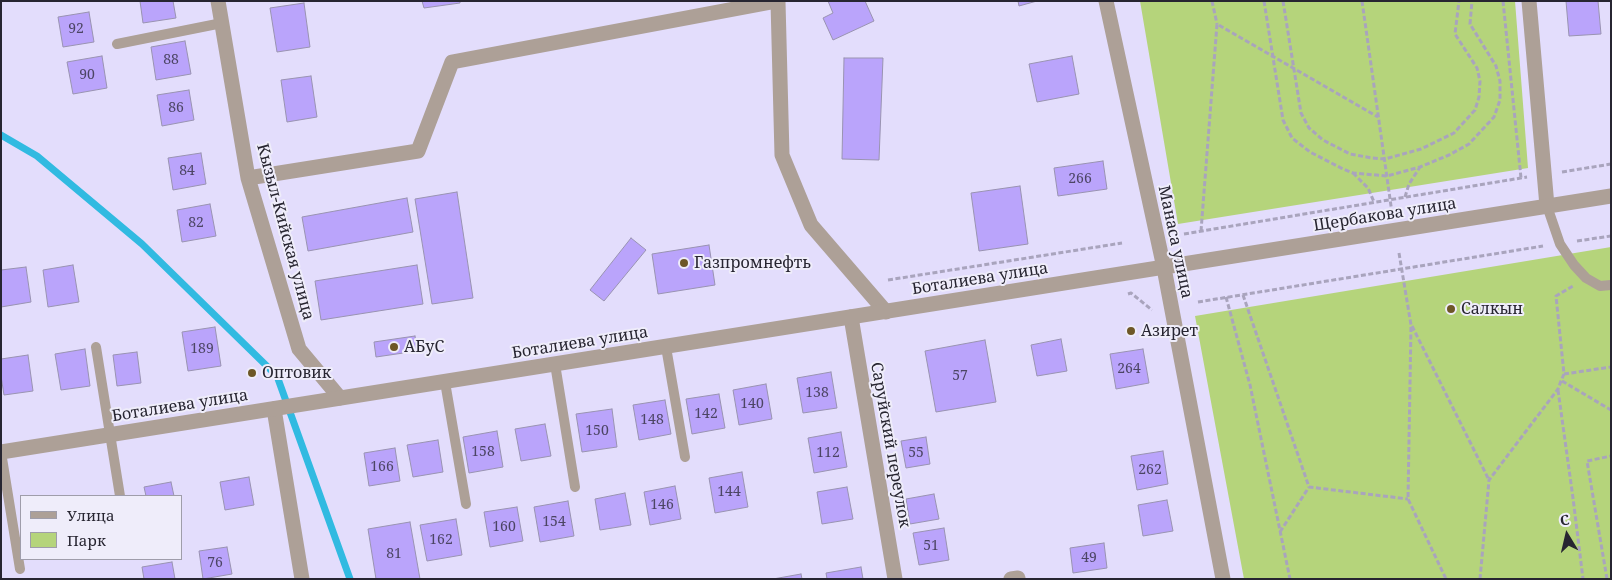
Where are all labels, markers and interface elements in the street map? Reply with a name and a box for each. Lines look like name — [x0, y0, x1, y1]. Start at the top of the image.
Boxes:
house number: 92 — [68, 21, 84, 37]
house number: 88 — [163, 52, 179, 68]
house number: 90 — [79, 67, 95, 83]
house number: 86 — [168, 100, 184, 116]
street label: Кызыл-Кийская улица — [252, 142, 318, 322]
house number: 84 — [179, 163, 195, 179]
house number: 266 — [1068, 171, 1092, 187]
street label: Манаса улица — [1154, 184, 1196, 300]
street label: Щербакова улица — [1312, 194, 1458, 236]
house number: 82 — [188, 215, 204, 231]
place label: Газпромнефть — [694, 253, 811, 273]
marker: Газпромнефть — [678, 257, 690, 269]
street label: Боталиева улица — [911, 259, 1049, 299]
place label: Салкын — [1461, 299, 1523, 319]
marker: Салкын — [1445, 303, 1457, 315]
place label: Азирет — [1141, 321, 1198, 341]
street label: Боталиева улица — [511, 323, 649, 363]
marker: Азирет — [1125, 325, 1137, 337]
place label: АБуС — [404, 337, 444, 357]
house number: 189 — [190, 341, 214, 357]
marker: АБуС — [388, 341, 400, 353]
street label: Саруйский переулок — [866, 361, 914, 529]
house number: 264 — [1117, 361, 1141, 377]
place label: Оптовик — [262, 363, 331, 383]
marker: Оптовик — [246, 367, 258, 379]
house number: 57 — [952, 368, 968, 384]
house number: 138 — [805, 385, 829, 401]
street label: Боталиева улица — [111, 386, 249, 426]
house number: 140 — [740, 396, 764, 412]
house number: 142 — [694, 406, 718, 422]
house number: 148 — [640, 412, 664, 428]
house number: 150 — [585, 423, 609, 439]
house number: 158 — [471, 444, 495, 460]
house number: 112 — [816, 445, 840, 461]
house number: 55 — [908, 445, 924, 461]
house number: 166 — [370, 459, 394, 475]
house number: 262 — [1138, 462, 1162, 478]
house number: 144 — [717, 484, 741, 500]
legend — [20, 495, 182, 560]
house number: 146 — [650, 497, 674, 513]
text: Улица — [67, 505, 115, 525]
north arrow — [1542, 510, 1592, 560]
text: С — [1559, 510, 1571, 530]
house number: 154 — [542, 514, 566, 530]
house number: 160 — [492, 519, 516, 535]
text: Парк — [67, 530, 106, 550]
house number: 162 — [429, 532, 453, 548]
house number: 51 — [923, 538, 939, 554]
house number: 81 — [386, 546, 402, 562]
house number: 49 — [1081, 550, 1097, 566]
house number: 76 — [207, 555, 223, 571]

